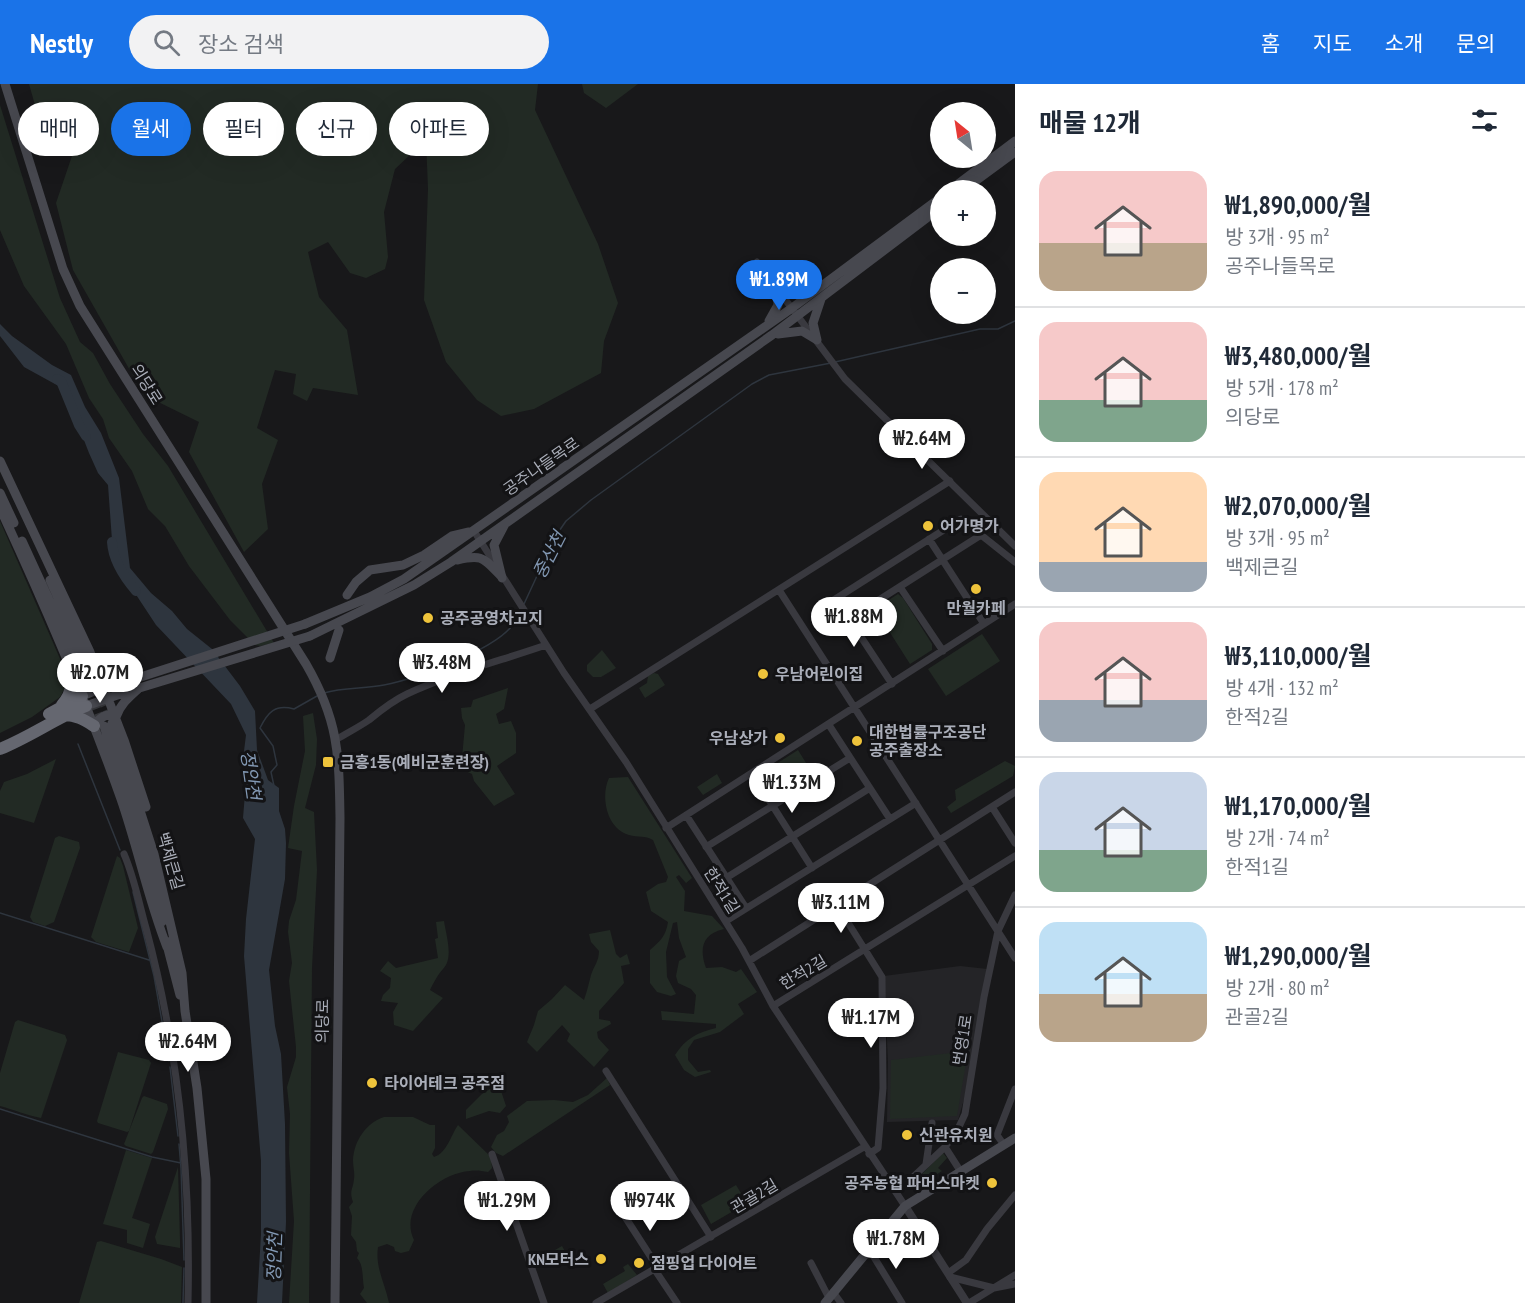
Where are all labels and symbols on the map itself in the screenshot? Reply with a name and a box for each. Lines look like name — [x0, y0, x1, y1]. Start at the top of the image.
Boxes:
north arrow — [930, 102, 996, 168]
pin: ₩1.89M — [730, 260, 828, 311]
street label: 의당로 — [127, 360, 167, 408]
pin: ₩2.64M — [873, 419, 971, 470]
street label: 공주나들목로 — [499, 432, 583, 500]
place label: 어가명가 — [940, 516, 999, 536]
marker: 어가명가 — [921, 519, 935, 533]
water label: 중산천 — [527, 525, 572, 582]
marker: 만월카페 — [969, 582, 983, 596]
pin: ₩1.88M — [805, 597, 903, 648]
place label: 만월카페 — [947, 598, 1005, 618]
place label: 공주공영차고지 — [440, 608, 543, 628]
marker: 공주공영차고지 — [421, 611, 435, 625]
pin: ₩3.48M — [393, 643, 491, 694]
pin: ₩2.07M — [51, 653, 149, 704]
place label: 우남어린이집 — [775, 664, 863, 684]
marker: 우남어린이집 — [756, 667, 770, 681]
place label: 대한법률구조공단 공주출장소 — [869, 722, 987, 760]
place label: 우남상가 — [709, 728, 768, 748]
marker: 우남상가 — [773, 731, 787, 745]
marker: 대한법률구조공단 공주출장소 — [850, 734, 864, 748]
water label: 정안천 — [236, 749, 266, 804]
place label: 금흥1동(예비군훈련장) — [340, 752, 489, 772]
marker: 금흥1동(예비군훈련장) — [321, 755, 335, 769]
pin: ₩1.33M — [743, 763, 841, 814]
street label: 백제큰길 — [153, 830, 189, 892]
street label: 한적1길 — [700, 863, 744, 917]
pin: ₩3.11M — [792, 883, 890, 934]
street label: 한적2길 — [776, 950, 830, 994]
street label: 의당로 — [312, 998, 332, 1043]
pin: ₩1.17M — [822, 998, 920, 1049]
street label: 번영1로 — [948, 1013, 976, 1067]
pin: ₩2.64M — [139, 1022, 237, 1073]
place label: 타이어테크 공주점 — [384, 1073, 505, 1093]
marker: 타이어테크 공주점 — [365, 1076, 379, 1090]
place label: 신관유치원 — [919, 1125, 993, 1145]
marker: 신관유치원 — [900, 1128, 914, 1142]
place label: 공주농협 파머스마켓 — [844, 1173, 980, 1193]
street label: 관골2길 — [727, 1174, 781, 1218]
marker: 공주농협 파머스마켓 — [985, 1176, 999, 1190]
pin: ₩1.29M — [458, 1181, 556, 1232]
pin: ₩974K — [608, 1181, 692, 1232]
pin: ₩1.78M — [847, 1219, 945, 1270]
water label: 정안천 — [262, 1229, 286, 1282]
place label: KN모터스 — [528, 1249, 589, 1269]
marker: KN모터스 — [594, 1252, 608, 1266]
place label: 점핑업 다이어트 — [651, 1253, 758, 1273]
marker: 점핑업 다이어트 — [632, 1256, 646, 1270]

